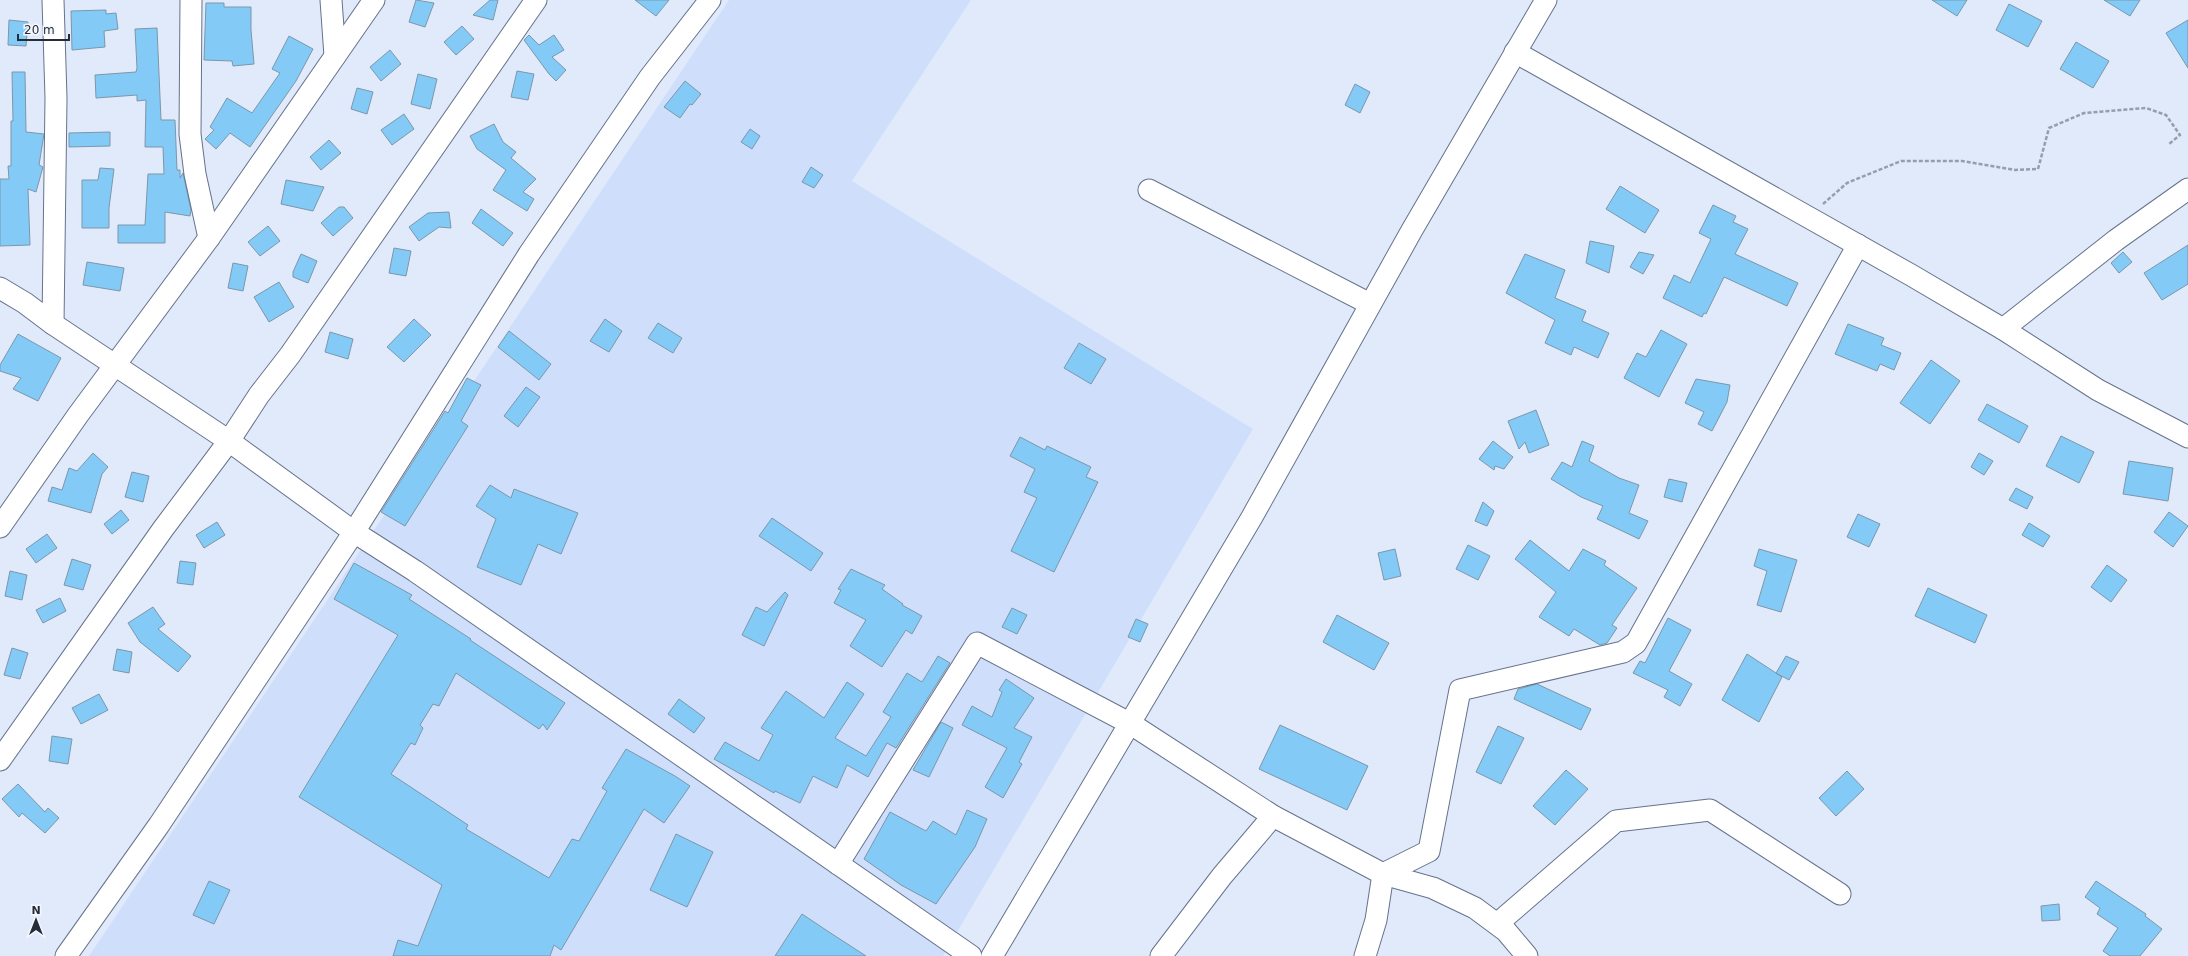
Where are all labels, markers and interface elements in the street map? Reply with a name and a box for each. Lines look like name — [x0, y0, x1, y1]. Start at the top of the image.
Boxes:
scale bar — [18, 16, 69, 42]
text: 20 m — [24, 23, 55, 37]
north arrow — [16, 900, 56, 940]
text: N — [31, 904, 41, 917]

